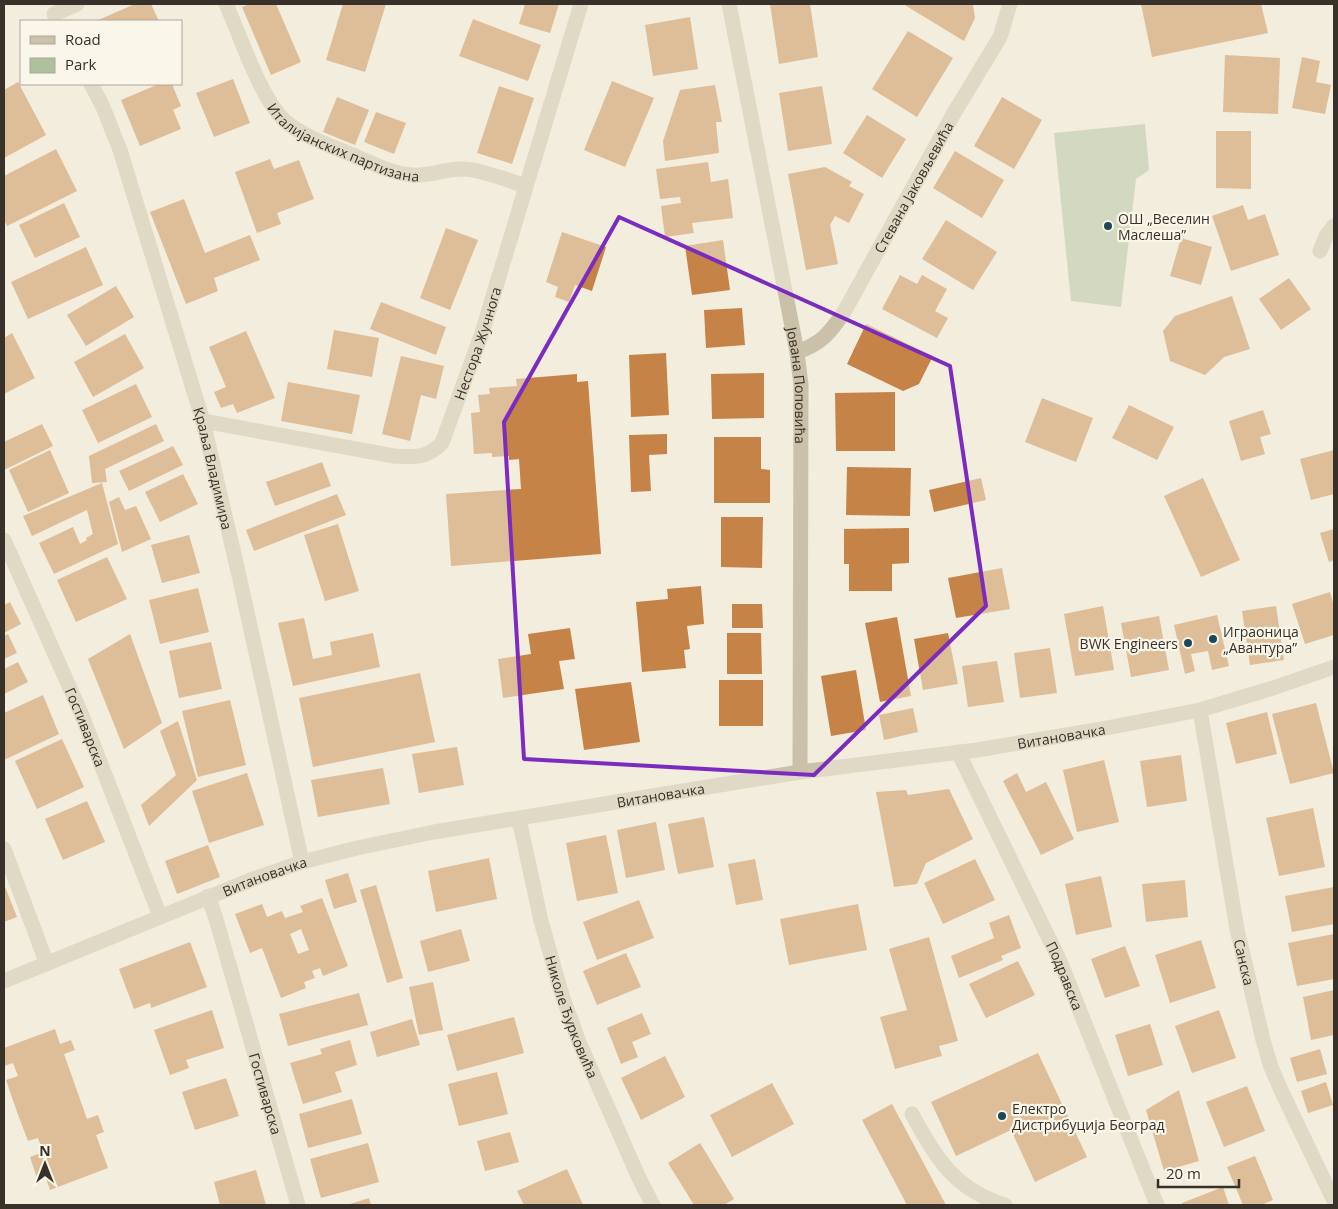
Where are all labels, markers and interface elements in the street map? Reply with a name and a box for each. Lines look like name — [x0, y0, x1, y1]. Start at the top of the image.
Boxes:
legend — [20, 20, 182, 85]
text: Road — [65, 29, 101, 49]
text: Park — [65, 54, 96, 74]
street label: Италијанских партизана — [264, 99, 419, 185]
street label: Стевана Јаковљевића — [869, 118, 957, 256]
place label: ОШ „Веселин Маслеша” — [1118, 209, 1210, 244]
marker: ОШ „Веселин Маслеша” — [1102, 220, 1114, 232]
street label: Нестора Жучнога — [449, 284, 505, 402]
street label: Јована Поповића — [782, 323, 811, 444]
street label: Краља Владимира — [190, 405, 237, 531]
place label: Играоница „Авантура” — [1223, 622, 1299, 657]
marker: Играоница „Авантура” — [1207, 633, 1219, 645]
place label: BWK Engineers — [1080, 634, 1178, 653]
marker: BWK Engineers — [1182, 637, 1194, 649]
street label: Гостиварска — [61, 684, 110, 769]
street label: Витановачка — [1016, 719, 1107, 753]
street label: Витановачка — [615, 778, 706, 811]
street label: Витановачка — [219, 852, 309, 900]
street label: Санска — [1230, 937, 1259, 987]
street label: Подравска — [1042, 938, 1088, 1013]
street label: Николе Ђурковића — [542, 953, 603, 1081]
street label: Гостиварска — [245, 1051, 287, 1137]
place label: Електро Дистрибуција Београд — [1012, 1099, 1164, 1134]
marker: Електро Дистрибуција Београд — [996, 1110, 1008, 1122]
north arrow — [20, 1139, 70, 1189]
text: N — [39, 1141, 51, 1160]
scale bar — [1158, 1156, 1239, 1188]
text: 20 m — [1166, 1163, 1201, 1183]

